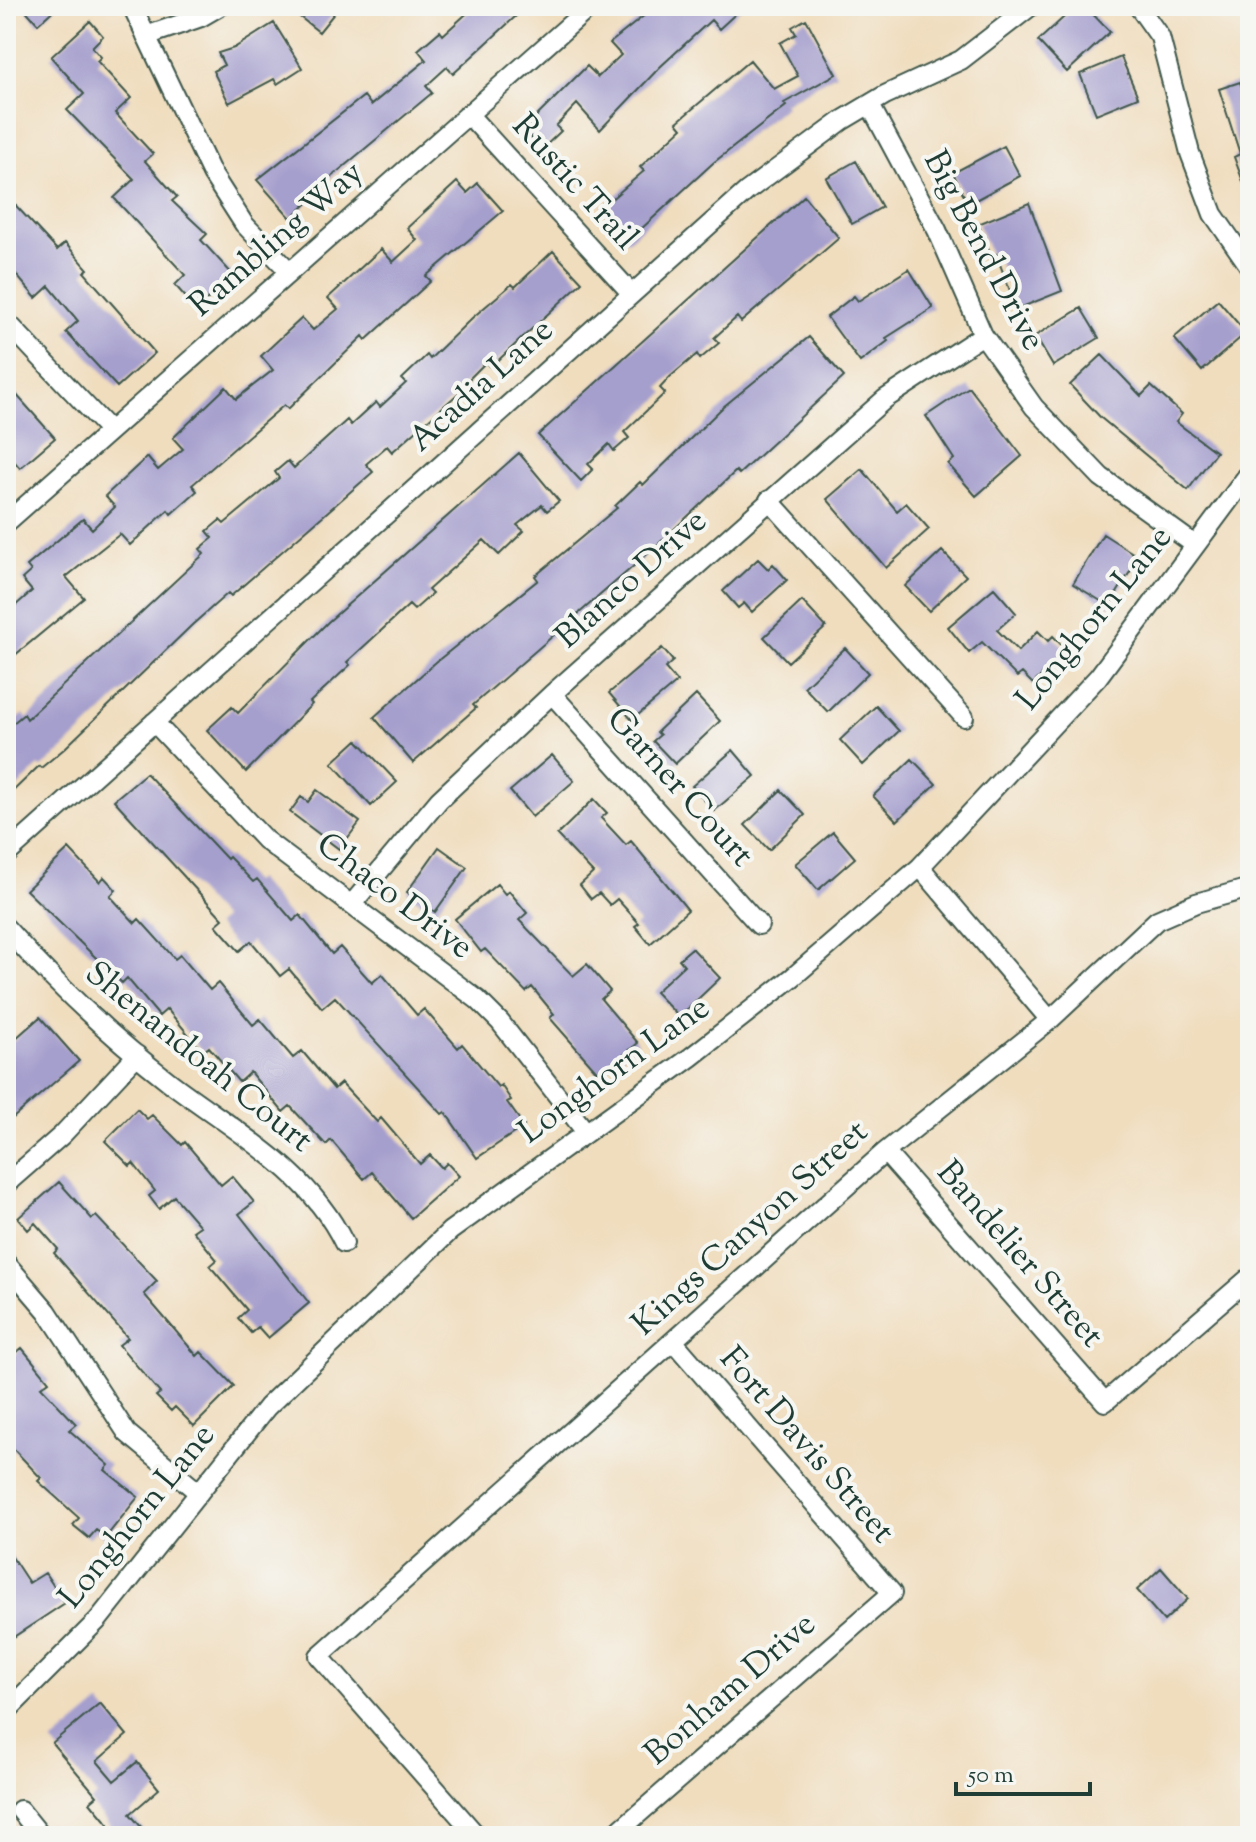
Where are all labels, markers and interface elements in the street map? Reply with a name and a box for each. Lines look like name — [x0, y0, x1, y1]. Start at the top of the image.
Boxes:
street label: Rustic Trail — [499, 104, 649, 262]
street label: Big Bend Drive — [910, 142, 1056, 360]
street label: Rambling Way — [179, 150, 375, 330]
street label: Acadia Lane — [399, 308, 565, 464]
street label: Blanco Drive — [545, 498, 719, 662]
street label: Longhorn Lane — [1005, 516, 1185, 722]
street label: Garner Court — [594, 697, 764, 879]
street label: Chaco Drive — [305, 822, 483, 972]
street label: Shenandoah Court — [74, 951, 323, 1166]
street label: Longhorn Lane — [509, 985, 721, 1157]
street label: Kings Canyon Street — [622, 1109, 880, 1349]
street label: Bandelier Street — [924, 1151, 1114, 1360]
street label: Fort Davis Street — [707, 1337, 906, 1555]
street label: Longhorn Lane — [48, 1414, 228, 1620]
street label: Bonham Drive — [635, 1602, 827, 1778]
scale bar — [956, 1746, 1090, 1796]
text: 50 m — [966, 1759, 1014, 1793]

